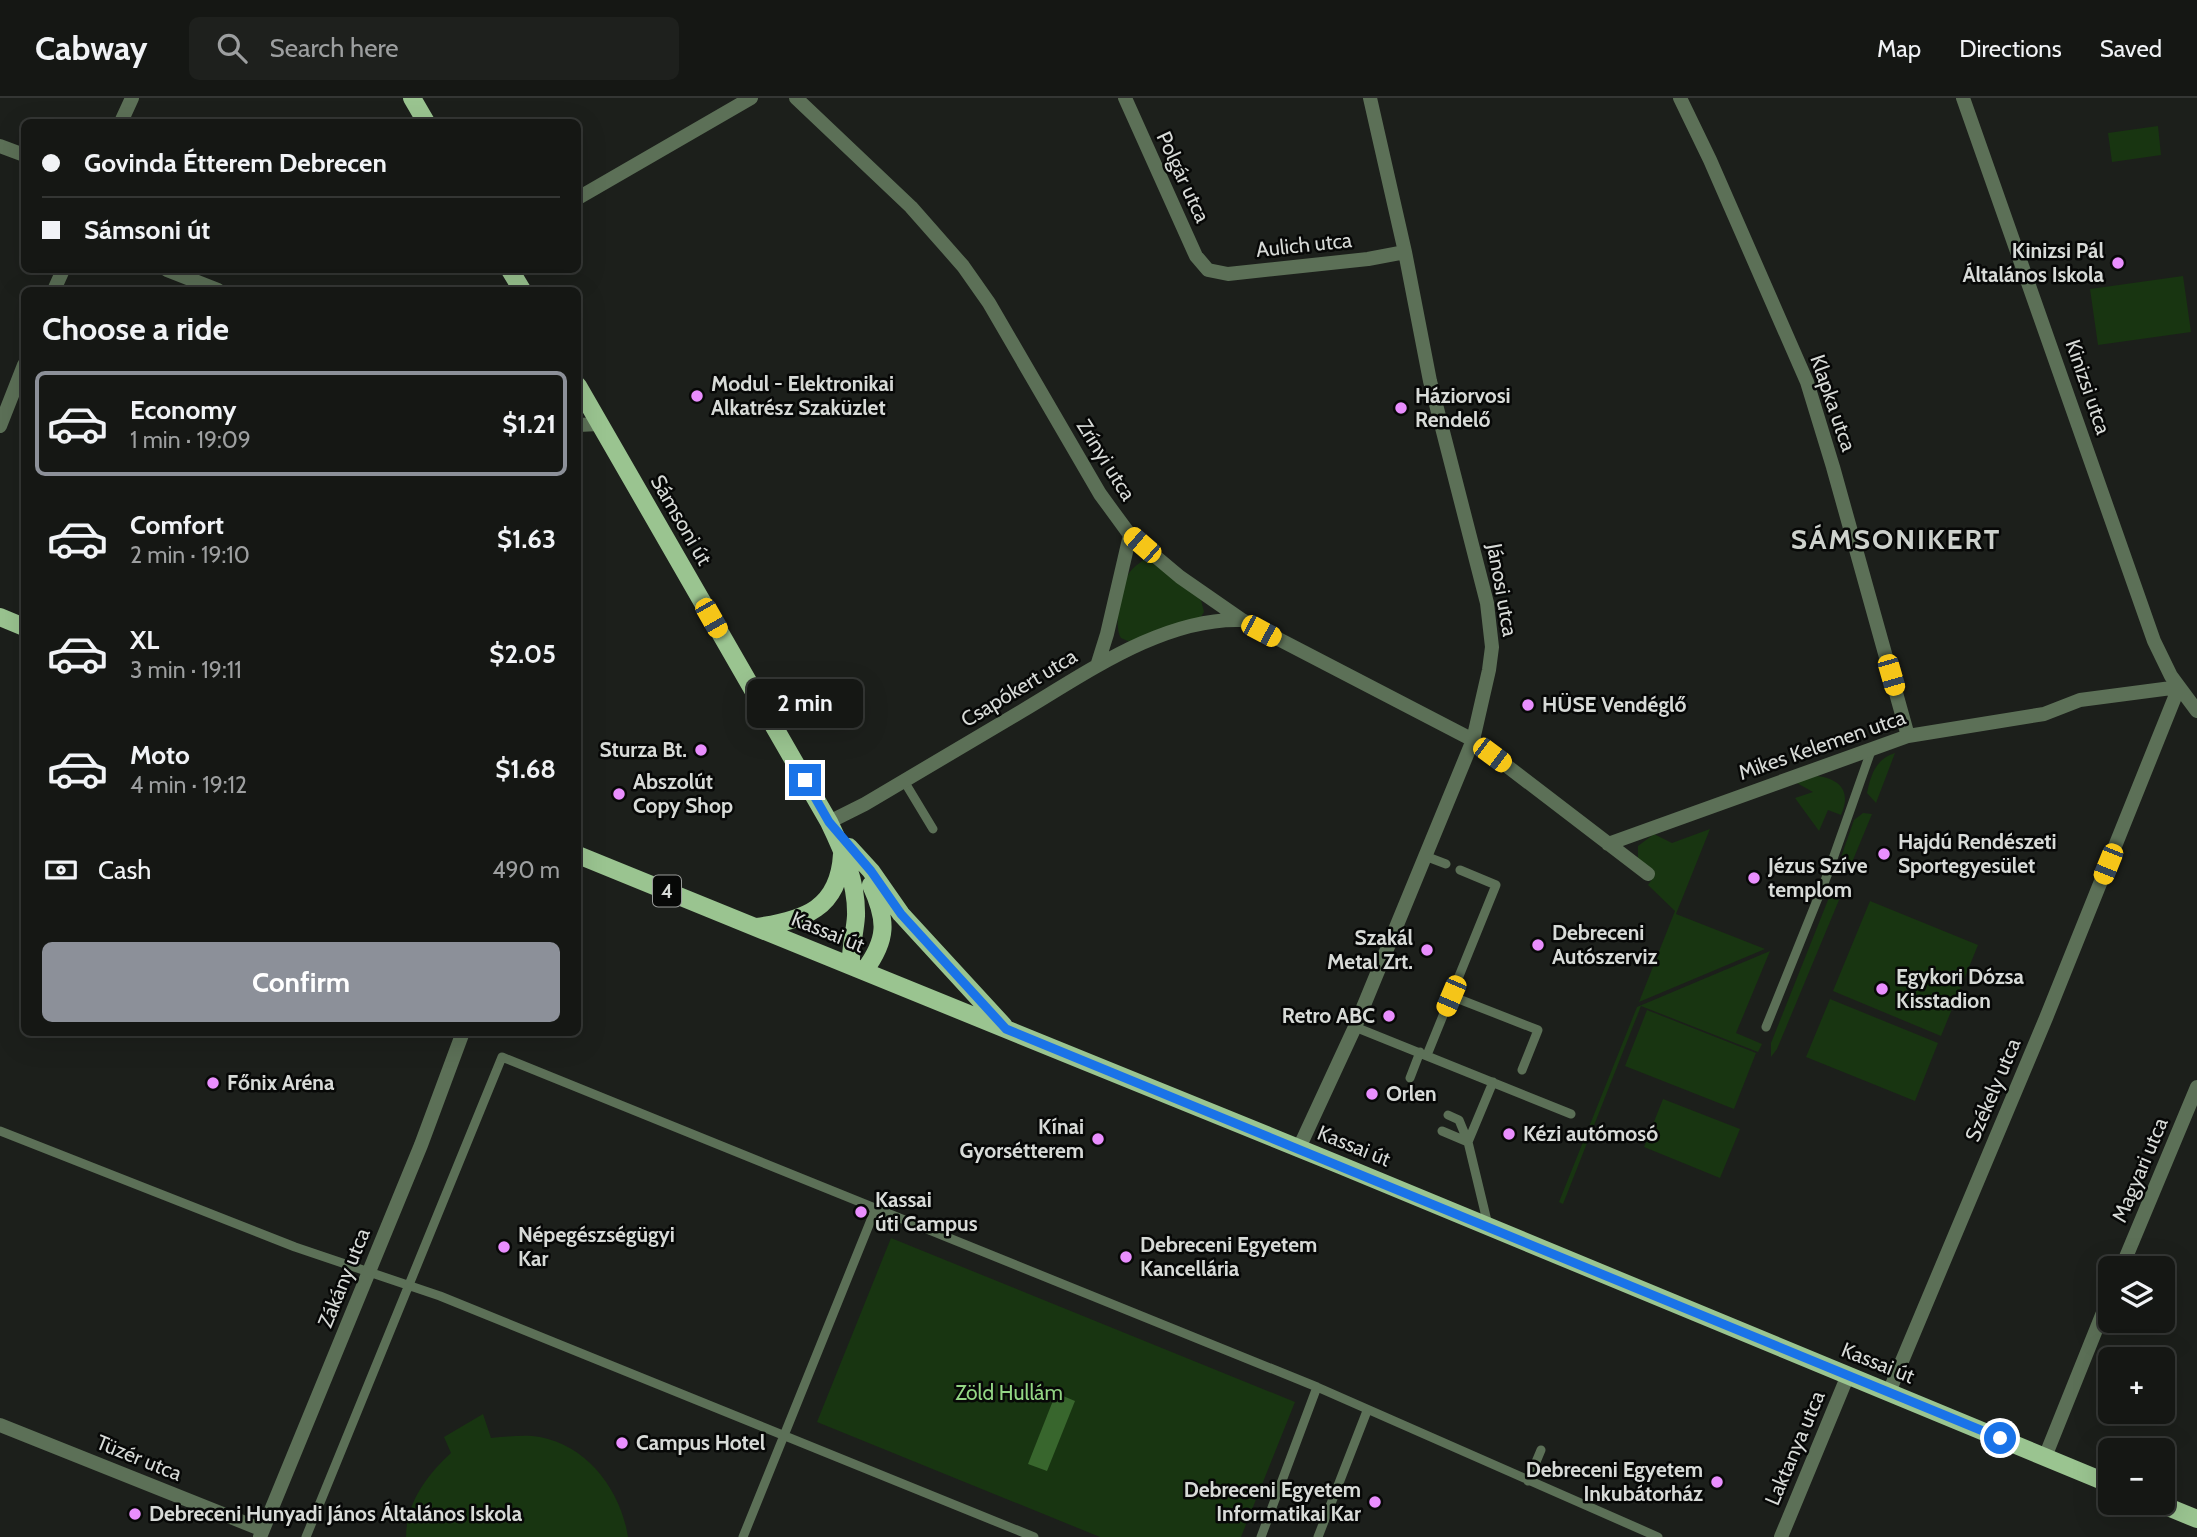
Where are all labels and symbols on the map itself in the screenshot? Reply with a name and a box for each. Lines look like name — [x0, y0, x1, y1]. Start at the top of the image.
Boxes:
street label: Polgár utca — [1151, 127, 1215, 226]
street label: Aulich utca — [1255, 227, 1353, 262]
place label: Kinizsi Pál Általános Iskola — [1963, 238, 2105, 287]
marker: Kinizsi Pál Általános Iskola — [2110, 255, 2126, 271]
street label: Kinizsi utca — [2061, 336, 2116, 437]
street label: Klapka utca — [1805, 351, 1862, 454]
place label: Modul - Elektronikai Alkatrész Szaküzlet — [711, 371, 894, 420]
place label: Háziorvosi Rendelő — [1415, 383, 1511, 432]
marker: Modul - Elektronikai Alkatrész Szaküzlet — [689, 388, 705, 404]
marker: Háziorvosi Rendelő — [1393, 400, 1409, 416]
street label: Zrínyi utca — [1072, 415, 1141, 505]
street label: Sámsoni út — [646, 470, 717, 569]
district label: SÁMSONIKERT — [1791, 522, 2001, 556]
car — [1120, 523, 1165, 567]
street label: Jánosi utca — [1482, 540, 1523, 638]
car — [692, 595, 731, 641]
car — [1238, 612, 1285, 650]
street label: Csapókert utca — [956, 643, 1081, 732]
car — [1876, 652, 1907, 698]
callout: 2 min — [747, 678, 863, 728]
place label: HÜSE Vendéglő — [1542, 692, 1686, 717]
marker: HÜSE Vendéglő — [1520, 697, 1536, 713]
street label: Mikes Kelemen utca — [1735, 704, 1909, 785]
car — [1469, 734, 1516, 776]
place label: Sturza Bt. — [600, 737, 687, 762]
marker: Sturza Bt. — [693, 742, 709, 758]
route end — [789, 764, 821, 796]
place label: Abszolút Copy Shop — [633, 769, 733, 818]
marker: Abszolút Copy Shop — [611, 786, 627, 802]
place label: Hajdú Rendészeti Sportegyesület — [1898, 829, 2057, 878]
car — [2091, 841, 2126, 887]
marker: Hajdú Rendészeti Sportegyesület — [1876, 846, 1892, 862]
place label: Jézus Szíve templom — [1767, 853, 1868, 902]
marker: Jézus Szíve templom — [1746, 870, 1762, 886]
road number: 4 — [653, 876, 681, 906]
street label: Kassai út — [788, 906, 868, 957]
place label: Debreceni Autószerviz — [1552, 920, 1657, 969]
place label: Szakál Metal Zrt. — [1327, 925, 1413, 974]
marker: Debreceni Autószerviz — [1530, 937, 1546, 953]
marker: Szakál Metal Zrt. — [1419, 942, 1435, 958]
place label: Egykori Dózsa Kisstadion — [1896, 964, 2024, 1013]
car — [1434, 973, 1469, 1019]
marker: Egykori Dózsa Kisstadion — [1874, 981, 1890, 997]
place label: Retro ABC — [1282, 1003, 1375, 1028]
marker: Retro ABC — [1381, 1008, 1397, 1024]
street label: Székely utca — [1960, 1034, 2026, 1145]
place label: Főnix Aréna — [227, 1070, 335, 1095]
marker: Főnix Aréna — [205, 1075, 221, 1091]
place label: Orlen — [1386, 1081, 1437, 1106]
marker: Orlen — [1364, 1086, 1380, 1102]
place label: Kínai Gyorsétterem — [960, 1114, 1084, 1163]
street label: Magyari utca — [2106, 1114, 2173, 1226]
street label: Kassai út — [1314, 1120, 1394, 1171]
place label: Kézi autómosó — [1523, 1121, 1658, 1146]
marker: Kézi autómosó — [1501, 1126, 1517, 1142]
marker: Kínai Gyorsétterem — [1090, 1131, 1106, 1147]
place label: Kassai úti Campus — [875, 1187, 978, 1236]
marker: Kassai úti Campus — [853, 1204, 869, 1220]
place label: Népegészségügyi Kar — [518, 1222, 675, 1271]
street label: Zákány utca — [312, 1224, 375, 1331]
place label: Debreceni Egyetem Kancellária — [1140, 1232, 1317, 1281]
marker: Népegészségügyi Kar — [496, 1239, 512, 1255]
marker: Debreceni Egyetem Kancellária — [1118, 1249, 1134, 1265]
street label: Kassai út — [1838, 1337, 1918, 1388]
park label: Zöld Hullám — [955, 1380, 1063, 1405]
street label: Laktanya utca — [1759, 1387, 1830, 1509]
route start — [1984, 1422, 2016, 1454]
street label: Tüzér utca — [93, 1429, 185, 1486]
place label: Campus Hotel — [636, 1430, 766, 1455]
marker: Campus Hotel — [614, 1435, 630, 1451]
place label: Debreceni Egyetem Inkubátorház — [1526, 1457, 1703, 1506]
marker: Debreceni Egyetem Inkubátorház — [1709, 1474, 1725, 1490]
place label: Debreceni Egyetem Informatikai Kar — [1184, 1477, 1361, 1526]
marker: Debreceni Egyetem Informatikai Kar — [1367, 1494, 1383, 1510]
place label: Debreceni Hunyadi János Általános Iskola — [149, 1501, 523, 1526]
marker: Debreceni Hunyadi János Általános Iskola — [127, 1506, 143, 1522]

